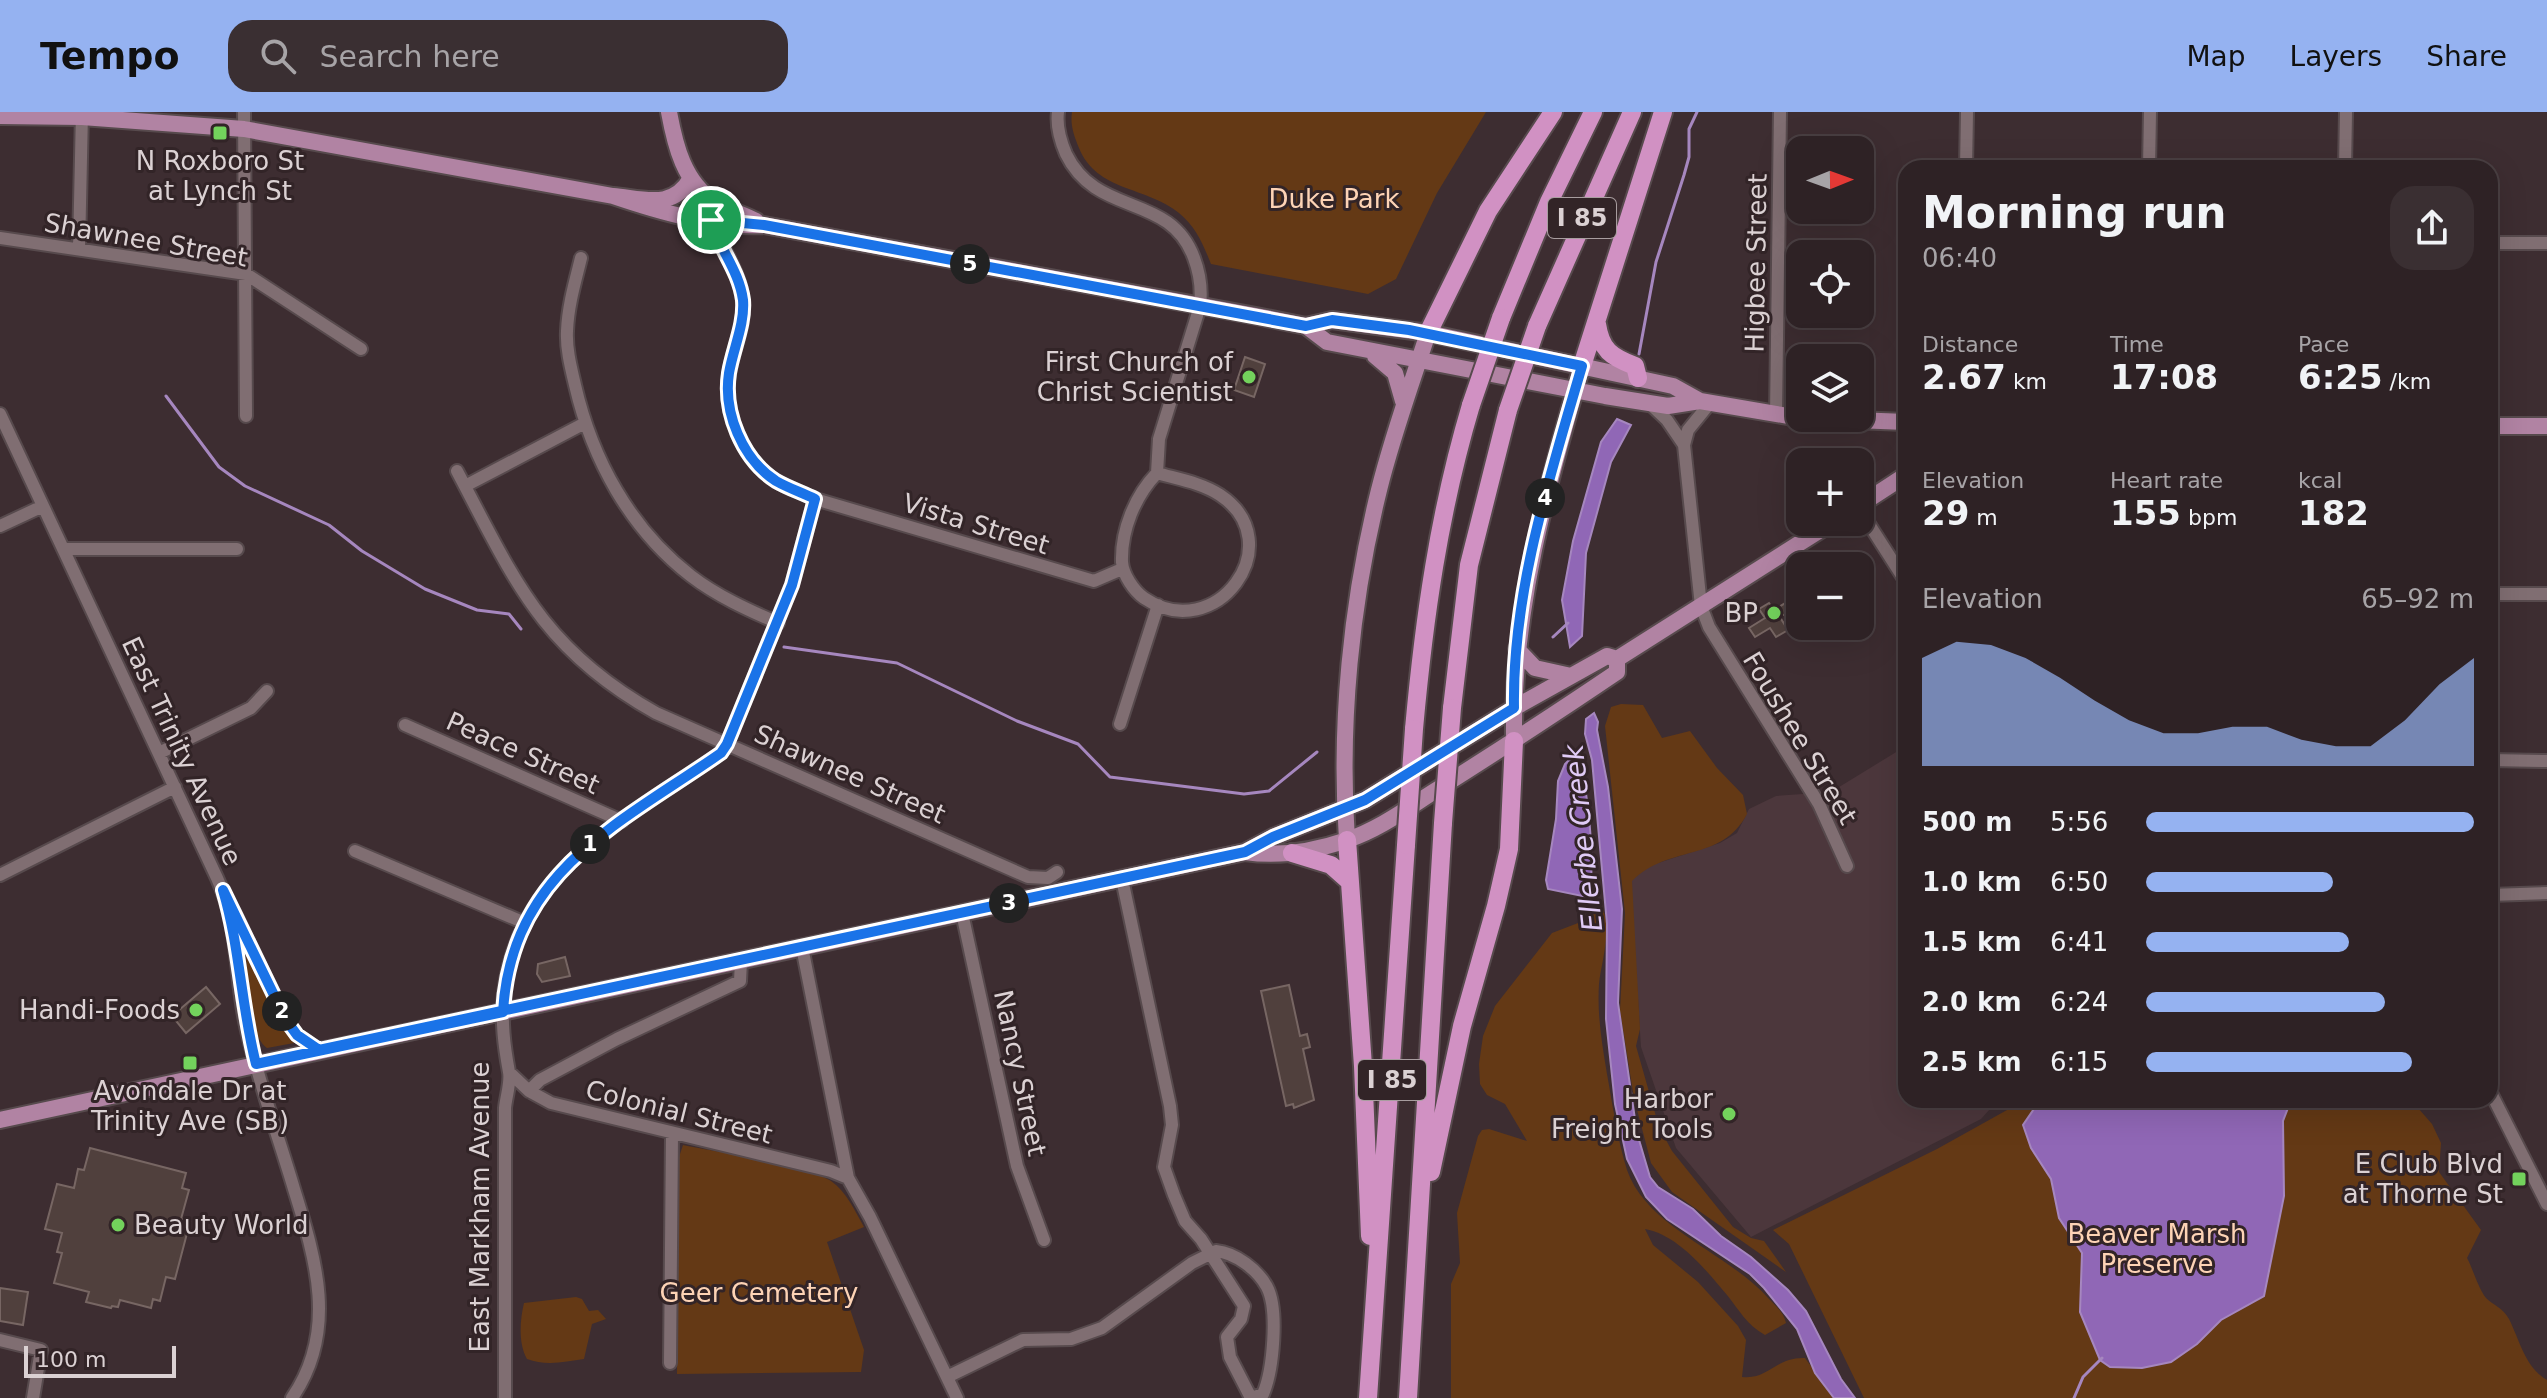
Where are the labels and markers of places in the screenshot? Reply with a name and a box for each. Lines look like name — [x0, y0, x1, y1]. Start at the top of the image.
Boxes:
marker: N Roxboro St at Lynch St — [211, 124, 229, 142]
place label: N Roxboro St at Lynch St — [136, 146, 304, 206]
pin — [677, 186, 745, 254]
pin: 5 — [950, 244, 990, 284]
place label: First Church of Christ Scientist — [1037, 347, 1234, 407]
marker: First Church of Christ Scientist — [1240, 368, 1258, 386]
pin: 4 — [1525, 478, 1565, 518]
place label: BP — [1724, 598, 1758, 628]
marker: BP — [1765, 604, 1783, 622]
pin: 1 — [570, 824, 610, 864]
pin: 3 — [989, 883, 1029, 923]
pin: 2 — [262, 991, 302, 1031]
place label: Handi-Foods — [19, 995, 180, 1025]
marker: Handi-Foods — [187, 1001, 205, 1019]
marker: Avondale Dr at Trinity Ave (SB) — [181, 1054, 199, 1072]
place label: Avondale Dr at Trinity Ave (SB) — [90, 1076, 289, 1136]
place label: Harbor Freight Tools — [1551, 1084, 1713, 1144]
marker: Harbor Freight Tools — [1720, 1105, 1738, 1123]
place label: E Club Blvd at Thorne St — [2343, 1149, 2503, 1209]
marker: E Club Blvd at Thorne St — [2510, 1170, 2528, 1188]
place label: Beauty World — [134, 1210, 309, 1240]
marker: Beauty World — [109, 1216, 127, 1234]

